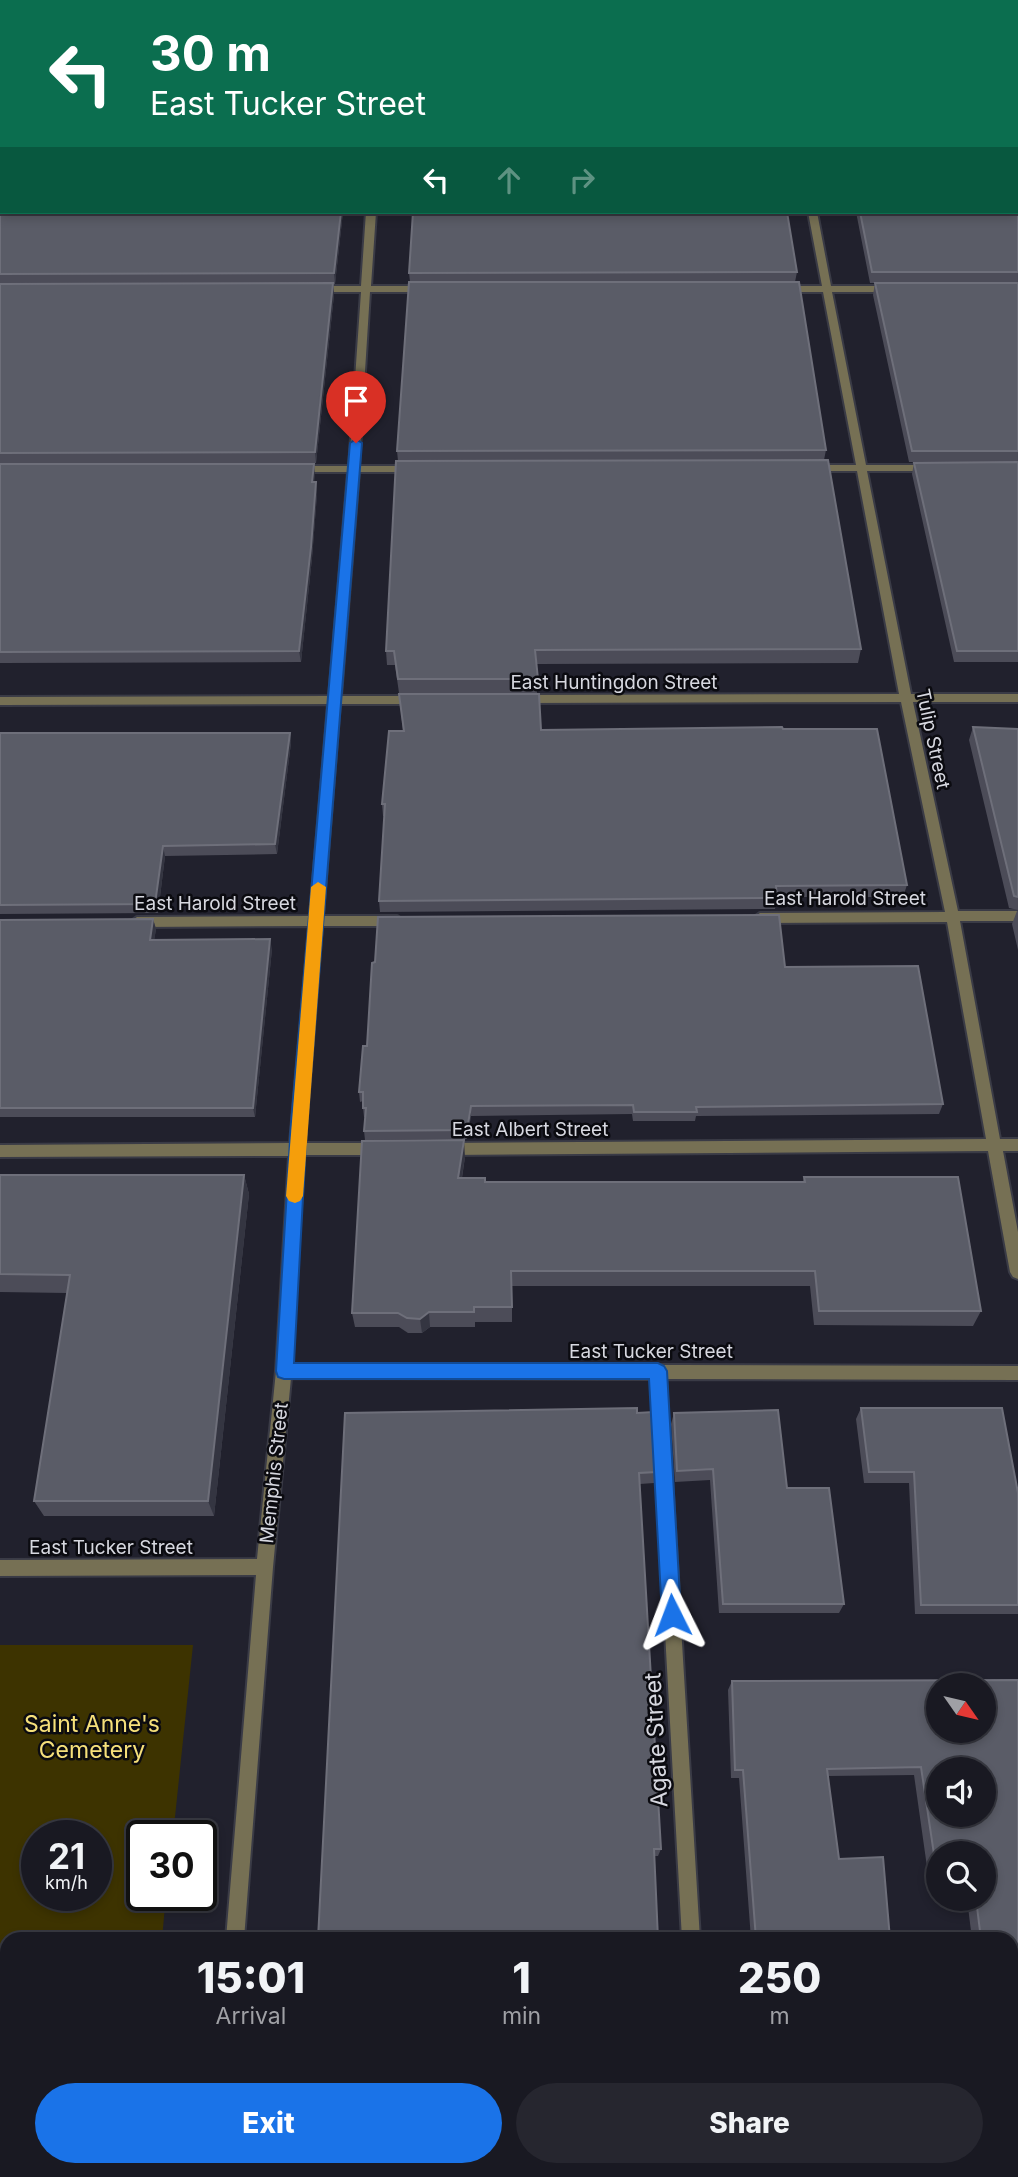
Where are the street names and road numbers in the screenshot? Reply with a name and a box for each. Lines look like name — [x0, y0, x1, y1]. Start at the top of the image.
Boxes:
street label: East Huntingdon Street — [510, 671, 718, 694]
street label: Tulip Street — [911, 687, 955, 791]
street label: East Harold Street — [764, 887, 926, 910]
street label: East Harold Street — [134, 892, 296, 915]
street label: East Albert Street — [452, 1118, 608, 1141]
street label: East Tucker Street — [569, 1340, 733, 1363]
street label: Memphis Street — [255, 1402, 293, 1544]
street label: East Tucker Street — [29, 1536, 193, 1559]
street label: Agate Street — [638, 1671, 674, 1808]

